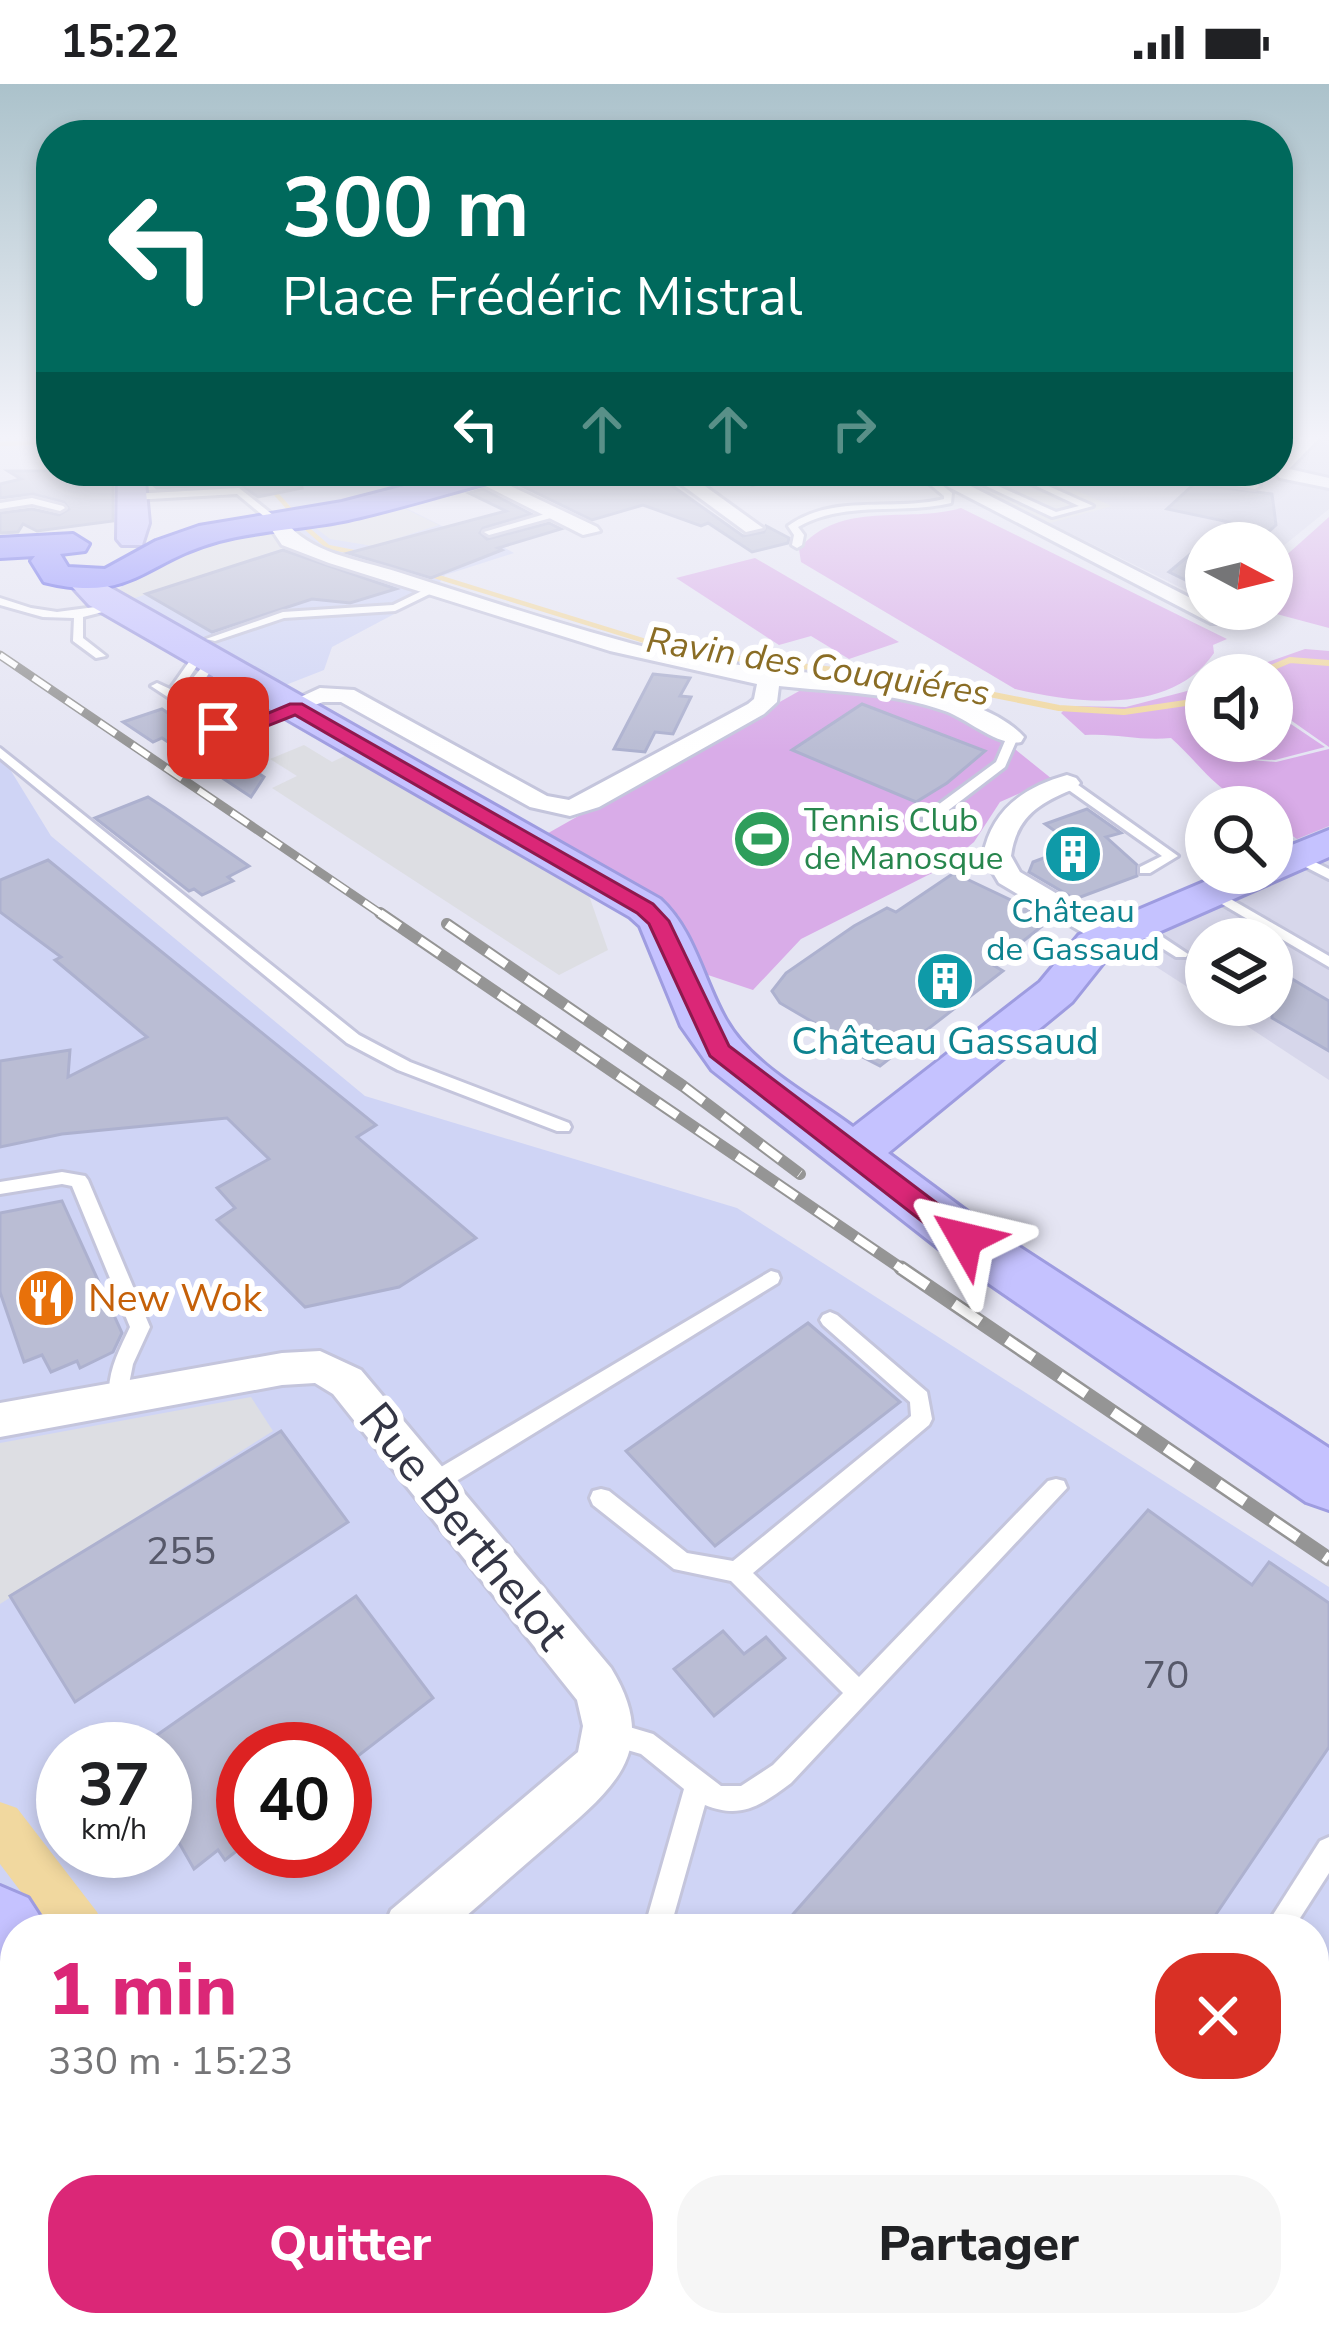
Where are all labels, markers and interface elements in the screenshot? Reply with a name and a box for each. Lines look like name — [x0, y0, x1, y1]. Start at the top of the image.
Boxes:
text: 15:22 — [60, 12, 179, 73]
text: 300 m — [282, 151, 530, 266]
icon: left — [84, 168, 240, 324]
text: Place Frédéric Mistral — [282, 260, 803, 334]
icon: left — [443, 396, 509, 462]
icon: ahead — [569, 396, 635, 462]
icon: ahead — [695, 396, 761, 462]
icon: right — [821, 396, 887, 462]
north arrow — [1185, 522, 1293, 630]
map controls — [1185, 522, 1293, 1026]
water label: Ravin des Couquiéres — [643, 616, 993, 718]
button: sound — [1185, 654, 1293, 762]
pin — [167, 677, 269, 779]
icon: arrive — [185, 695, 251, 761]
button: search — [1185, 786, 1293, 894]
place label: Tennis Club de Manosque — [804, 798, 1003, 881]
sports icon: Tennis Club de Manosque — [731, 808, 793, 870]
building icon: Château de Gassaud — [1042, 823, 1104, 885]
place label: Château de Gassaud — [986, 889, 1160, 972]
button: layers — [1185, 918, 1293, 1026]
building icon: Château Gassaud — [914, 950, 976, 1012]
place label: Château Gassaud — [791, 1015, 1099, 1068]
position arrow — [902, 1176, 1028, 1302]
restaurant icon: New Wok — [15, 1267, 77, 1329]
place label: New Wok — [88, 1272, 263, 1325]
street label: Rue Berthelot — [344, 1389, 585, 1664]
house number: 255 — [146, 1525, 216, 1578]
house number: 70 — [1143, 1649, 1189, 1702]
speed limit sign: 40 — [216, 1722, 372, 1878]
text: 37 — [78, 1744, 150, 1826]
text: km/h — [81, 1809, 147, 1850]
text: 1 min — [48, 1941, 237, 2039]
button: close — [1155, 1953, 1281, 2079]
text: 330 m · 15:23 — [48, 2035, 293, 2088]
button: Quitter — [48, 2175, 653, 2313]
button: Partager — [677, 2175, 1281, 2313]

